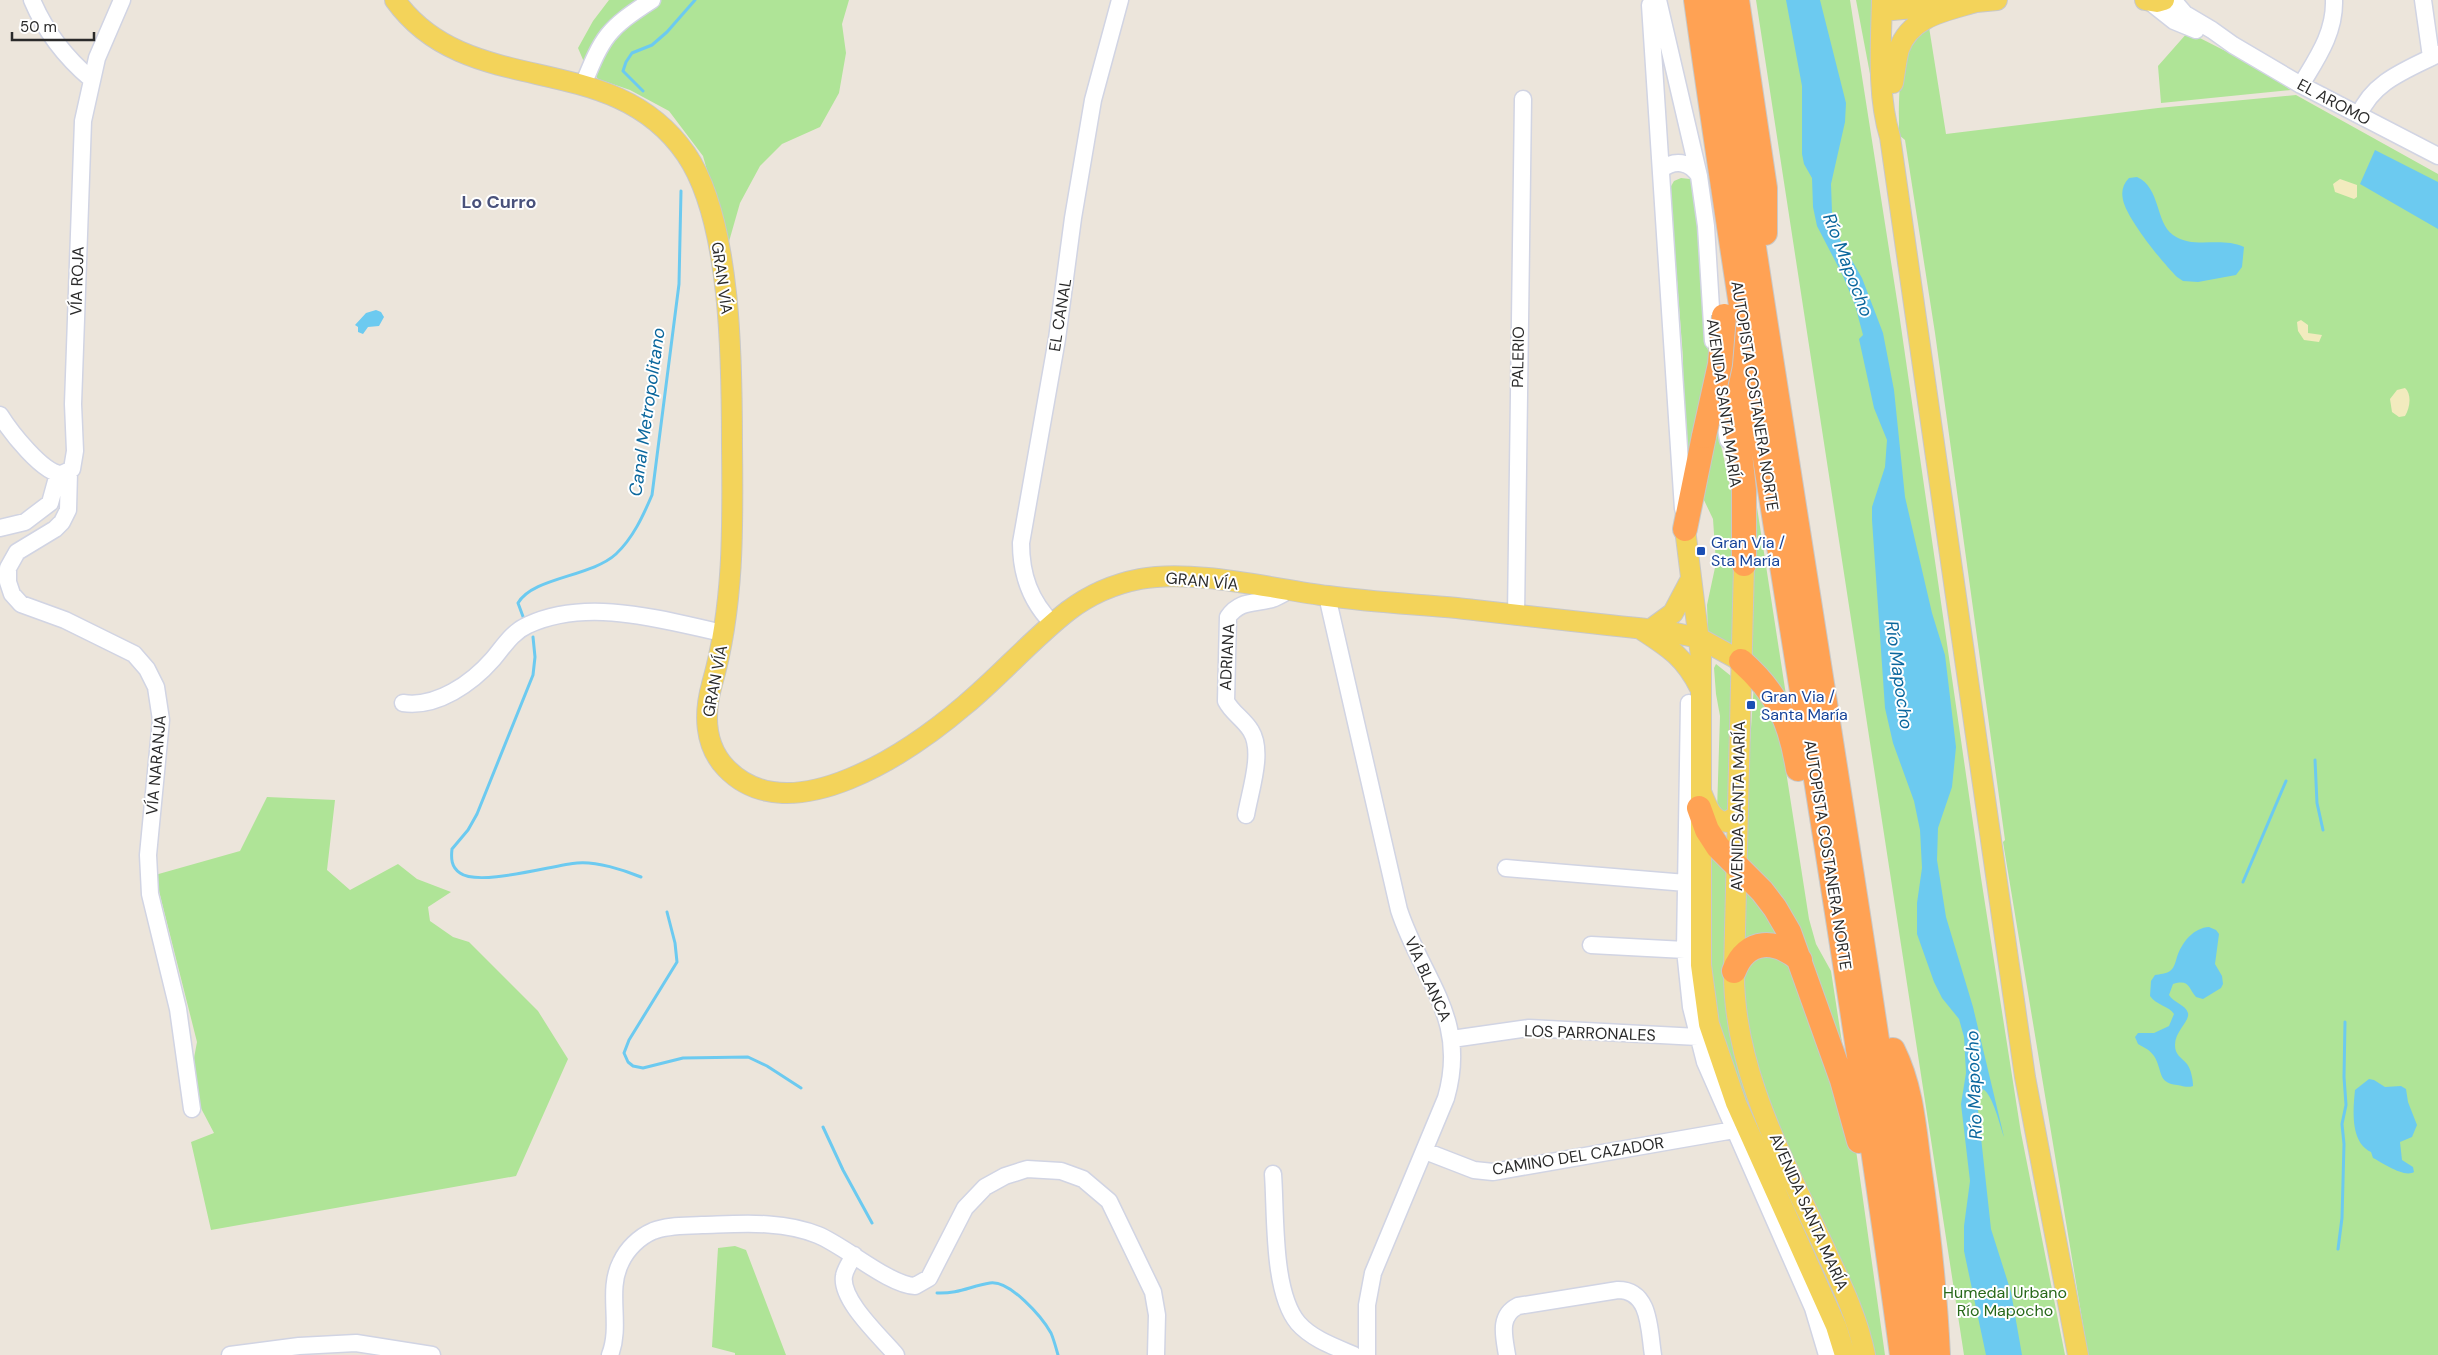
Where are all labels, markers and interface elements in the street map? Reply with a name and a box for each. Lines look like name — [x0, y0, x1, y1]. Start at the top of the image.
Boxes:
scale bar — [12, 10, 95, 42]
text: 50 m — [20, 17, 57, 37]
street label: EL AROMO — [2294, 74, 2374, 130]
district label: Lo Curro — [462, 190, 536, 214]
water label: Río Mapocho — [1817, 210, 1879, 320]
street label: GRAN VÍA — [707, 241, 738, 316]
street label: VÍA ROJA — [65, 246, 89, 316]
street label: EL CANAL — [1044, 277, 1076, 353]
street label: AUTOPISTA COSTANERA NORTE — [1726, 279, 1784, 513]
street label: AVENIDA SANTA MARÍA — [1702, 317, 1746, 489]
water label: Canal Metropolitano — [623, 326, 671, 498]
street label: PALERIO — [1507, 326, 1529, 388]
place label: Gran Via / Sta María — [1711, 532, 1785, 571]
marker: Gran Via / Sta María — [1695, 545, 1707, 557]
street label: GRAN VÍA — [1165, 567, 1239, 595]
water label: Río Mapocho — [1880, 619, 1918, 731]
street label: ADRIANA — [1215, 623, 1239, 691]
street label: GRAN VÍA — [698, 643, 732, 719]
place label: Gran Via / Santa María — [1761, 686, 1848, 725]
marker: Gran Via / Santa María — [1745, 699, 1757, 711]
street label: VÍA NARANJA — [141, 714, 171, 816]
street label: AVENIDA SANTA MARÍA — [1726, 720, 1750, 891]
street label: AUTOPISTA COSTANERA NORTE — [1799, 738, 1857, 972]
street label: VÍA BLANCA — [1400, 933, 1456, 1025]
street label: LOS PARRONALES — [1524, 1020, 1656, 1046]
water label: Río Mapocho — [1960, 1030, 1988, 1140]
street label: AVENIDA SANTA MARÍA — [1765, 1130, 1853, 1294]
street label: CAMINO DEL CAZADOR — [1491, 1132, 1665, 1180]
park label: Humedal Urbano Río Mapocho — [1943, 1282, 2067, 1321]

